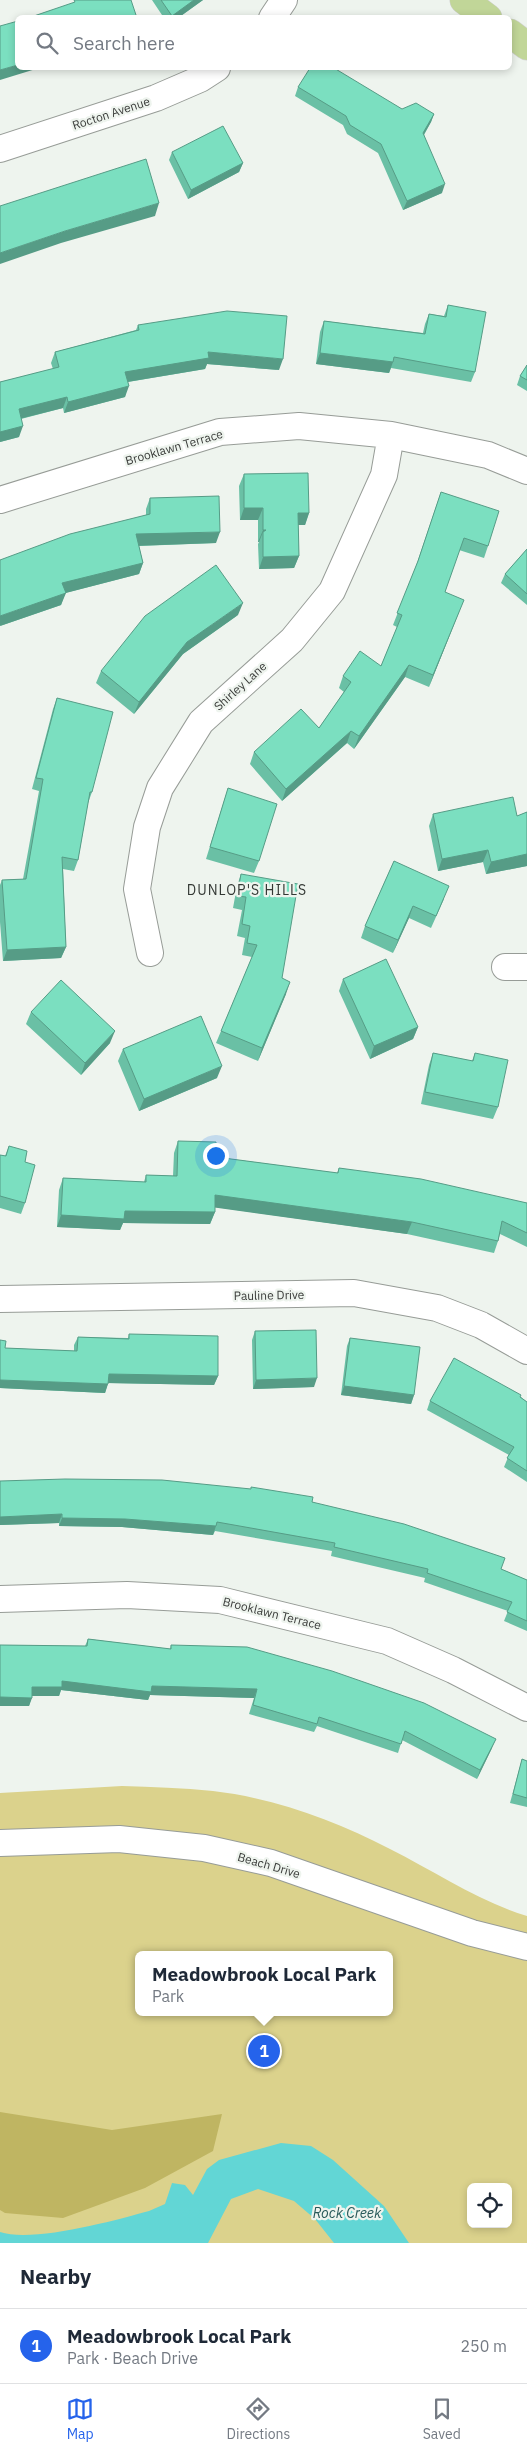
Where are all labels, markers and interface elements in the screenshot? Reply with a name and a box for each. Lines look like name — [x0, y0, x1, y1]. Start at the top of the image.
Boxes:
search box — [15, 15, 512, 70]
icon: search — [33, 29, 61, 57]
text: Search here — [73, 31, 175, 55]
street label: Rocton Avenue — [70, 93, 152, 133]
street label: Brooklawn Terrace — [123, 426, 225, 468]
street label: Shirley Lane — [211, 658, 270, 714]
district label: DUNLOP'S HILLS — [187, 881, 307, 899]
your location — [203, 1143, 229, 1169]
street label: Pauline Drive — [234, 1287, 305, 1303]
street label: Brooklawn Terrace — [221, 1594, 323, 1633]
street label: Beach Drive — [236, 1849, 302, 1881]
popup — [135, 1951, 393, 2016]
text: Meadowbrook Local Park — [152, 1962, 376, 1986]
text: Park — [152, 1986, 184, 2006]
pin: 1 — [248, 2032, 280, 2070]
map controls — [467, 2183, 512, 2228]
button: locate — [467, 2183, 512, 2228]
water label: Rock Creek — [313, 2204, 382, 2222]
text: Nearby — [20, 2262, 91, 2290]
text: Meadowbrook Local Park — [67, 2324, 291, 2348]
text: 1 — [31, 2336, 41, 2356]
text: 250 m — [460, 2336, 507, 2356]
text: Park · Beach Drive — [67, 2348, 198, 2368]
tab: Map — [66, 2395, 94, 2443]
tab: Directions — [227, 2395, 290, 2443]
tab: Saved — [423, 2395, 461, 2443]

